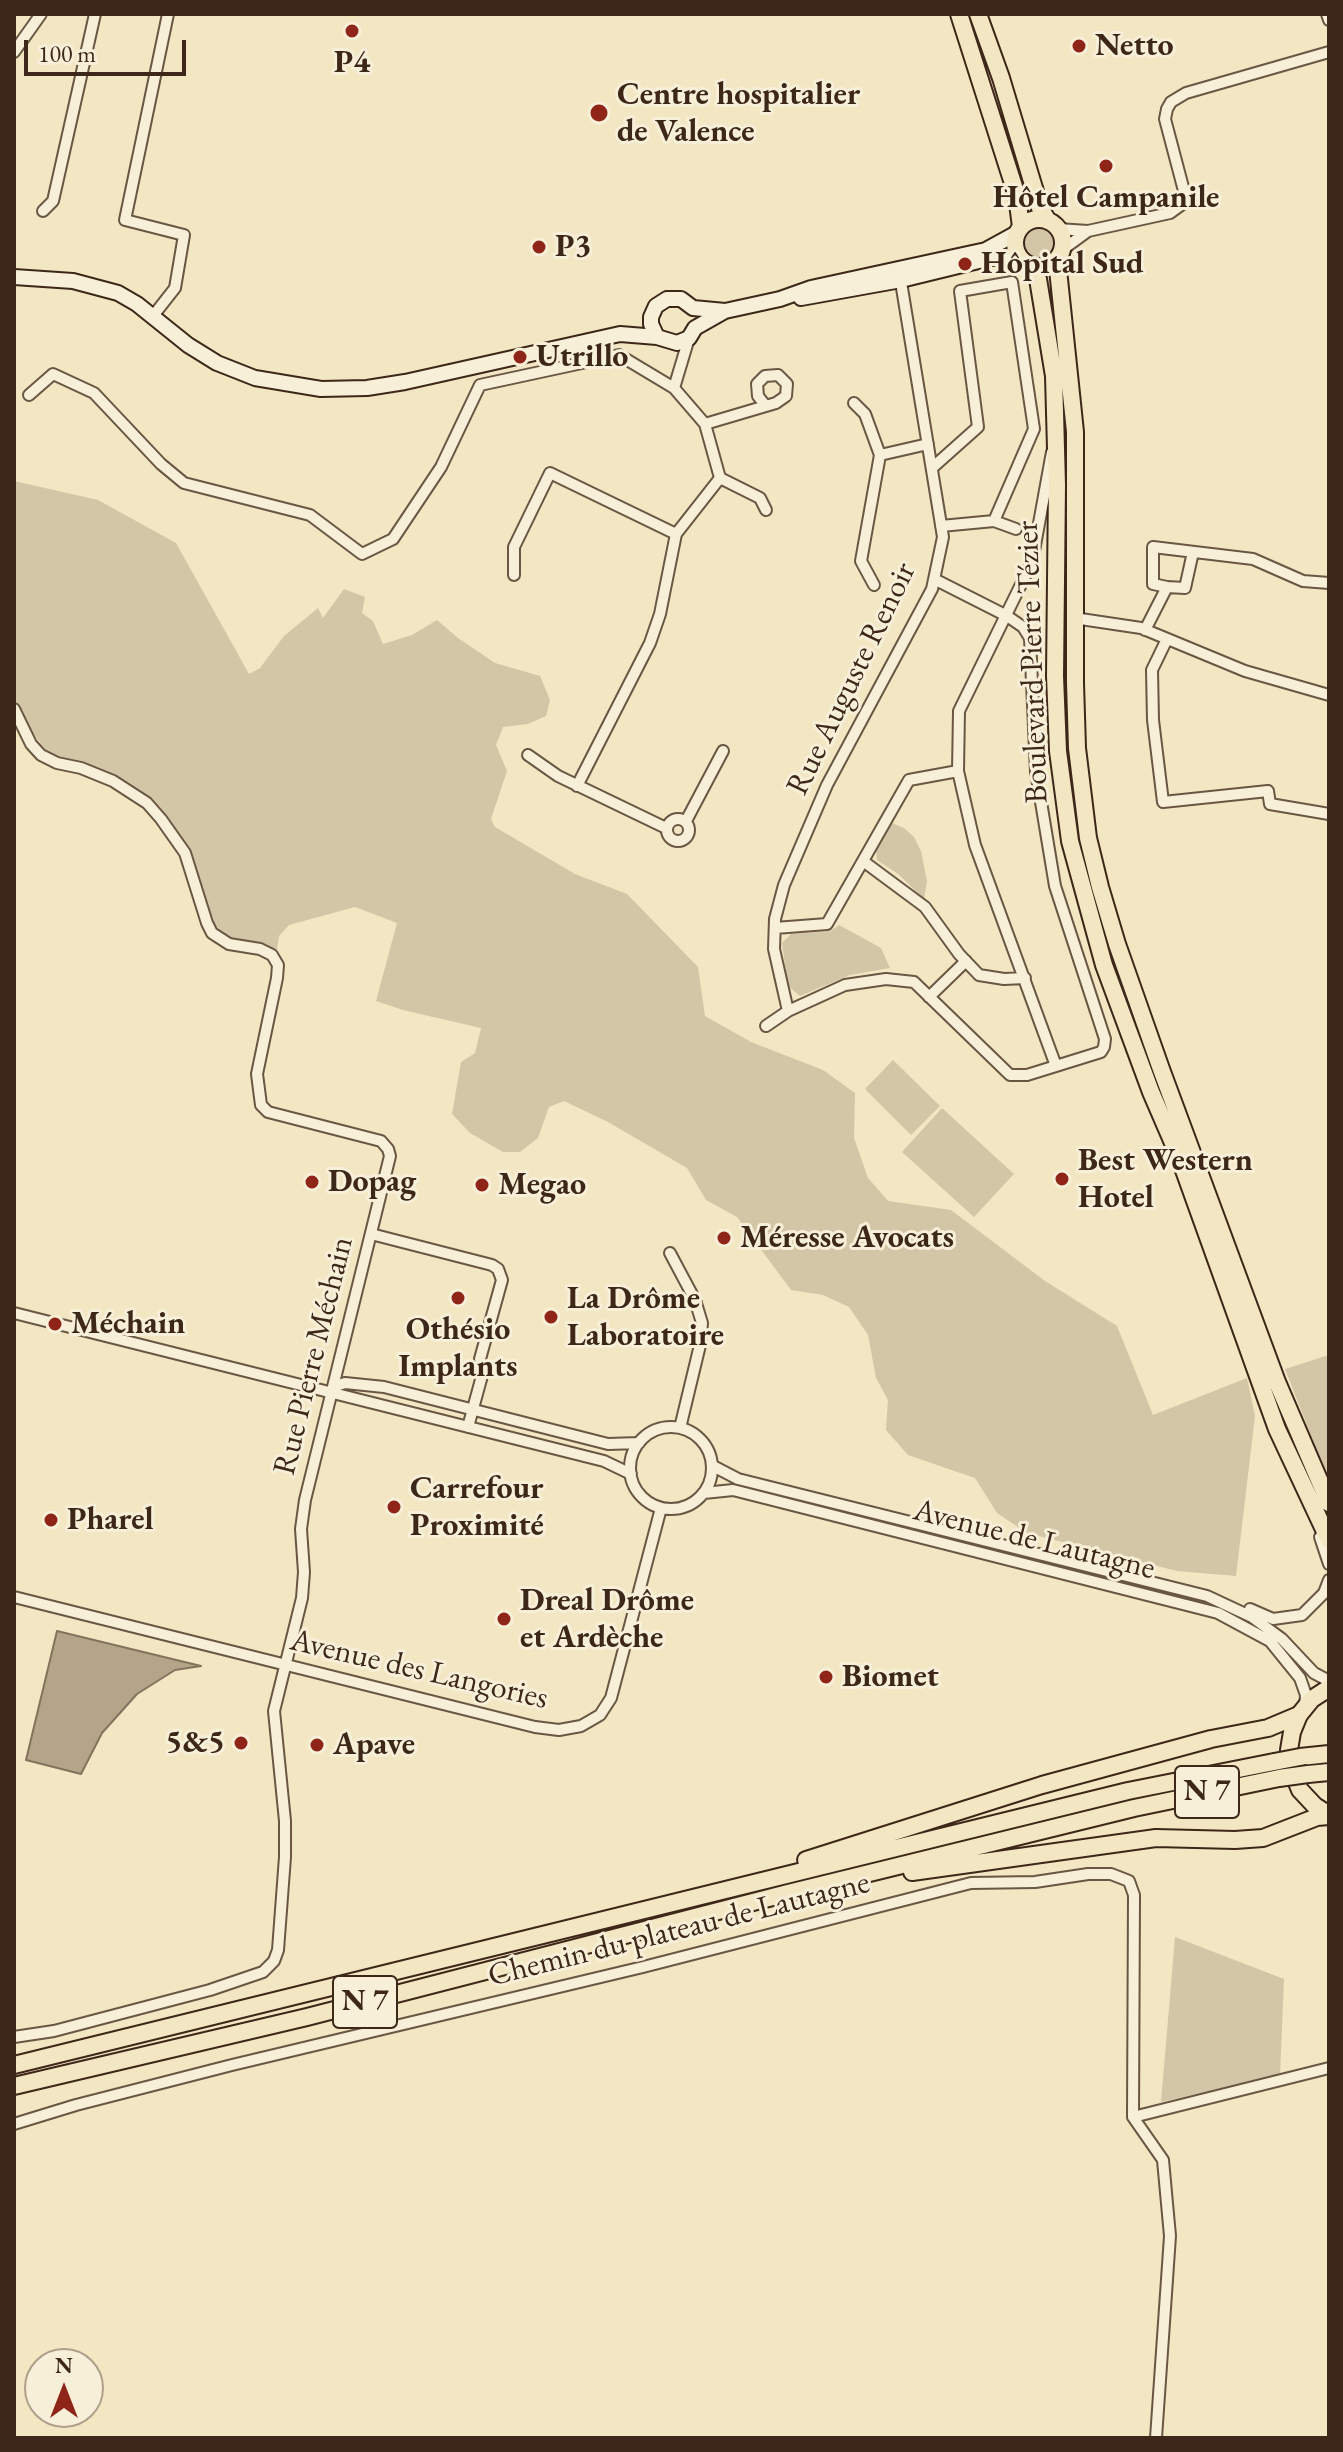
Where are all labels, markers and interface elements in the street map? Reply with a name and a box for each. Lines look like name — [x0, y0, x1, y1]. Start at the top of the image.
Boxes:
marker: P4 — [343, 22, 361, 40]
scale bar — [28, 24, 190, 74]
place label: Netto — [1095, 27, 1174, 65]
marker: Netto — [1070, 37, 1088, 55]
text: 100 m — [38, 38, 96, 69]
place label: P4 — [334, 44, 370, 82]
place label: Centre hospitalier de Valence — [617, 76, 860, 151]
marker: Centre hospitalier de Valence — [588, 102, 610, 124]
marker: Hôtel Campanile — [1097, 157, 1115, 175]
place label: Hôtel Campanile — [993, 179, 1219, 217]
place label: P3 — [555, 228, 591, 266]
marker: P3 — [530, 238, 548, 256]
place label: Hôpital Sud — [981, 245, 1144, 283]
marker: Hôpital Sud — [956, 255, 974, 273]
place label: Utrillo — [536, 338, 628, 376]
marker: Utrillo — [511, 348, 529, 366]
street label: Boulevard Pierre Tézier — [1009, 520, 1057, 804]
street label: Rue Auguste Renoir — [779, 556, 925, 802]
place label: Best Western Hotel — [1078, 1142, 1253, 1217]
place label: Dopag — [328, 1163, 416, 1201]
place label: Megao — [498, 1166, 586, 1204]
marker: Best Western Hotel — [1053, 1170, 1071, 1188]
marker: Dopag — [303, 1173, 321, 1191]
marker: Megao — [473, 1176, 491, 1194]
place label: Méresse Avocats — [740, 1219, 954, 1257]
marker: Méresse Avocats — [715, 1229, 733, 1247]
street label: Rue Pierre Méchain — [266, 1233, 362, 1479]
place label: La Drôme Laboratoire — [567, 1280, 724, 1355]
marker: Othésio Implants — [449, 1289, 467, 1307]
place label: Méchain — [71, 1305, 185, 1343]
marker: La Drôme Laboratoire — [542, 1308, 560, 1326]
place label: Othésio Implants — [399, 1311, 517, 1386]
marker: Méchain — [46, 1315, 64, 1333]
place label: Carrefour Proximité — [410, 1470, 544, 1545]
street label: Avenue de Lautagne — [909, 1491, 1159, 1589]
marker: Carrefour Proximité — [385, 1498, 403, 1516]
place label: Pharel — [67, 1501, 154, 1539]
marker: Pharel — [42, 1511, 60, 1529]
place label: Dreal Drôme et Ardèche — [520, 1582, 694, 1657]
marker: Dreal Drôme et Ardèche — [495, 1610, 513, 1628]
street label: Avenue des Langories — [287, 1622, 551, 1718]
place label: Biomet — [842, 1658, 939, 1696]
marker: Biomet — [817, 1668, 835, 1686]
place label: 5&5 — [166, 1724, 225, 1762]
place label: Apave — [333, 1726, 415, 1764]
marker: 5&5 — [232, 1734, 250, 1752]
marker: Apave — [308, 1736, 326, 1754]
road number: N 7 — [1175, 1766, 1239, 1818]
street label: Chemin du plateau de Lautagne — [484, 1864, 874, 1996]
road number: N 7 — [333, 1976, 397, 2028]
north arrow — [24, 2348, 104, 2428]
text: N — [55, 2351, 73, 2380]

